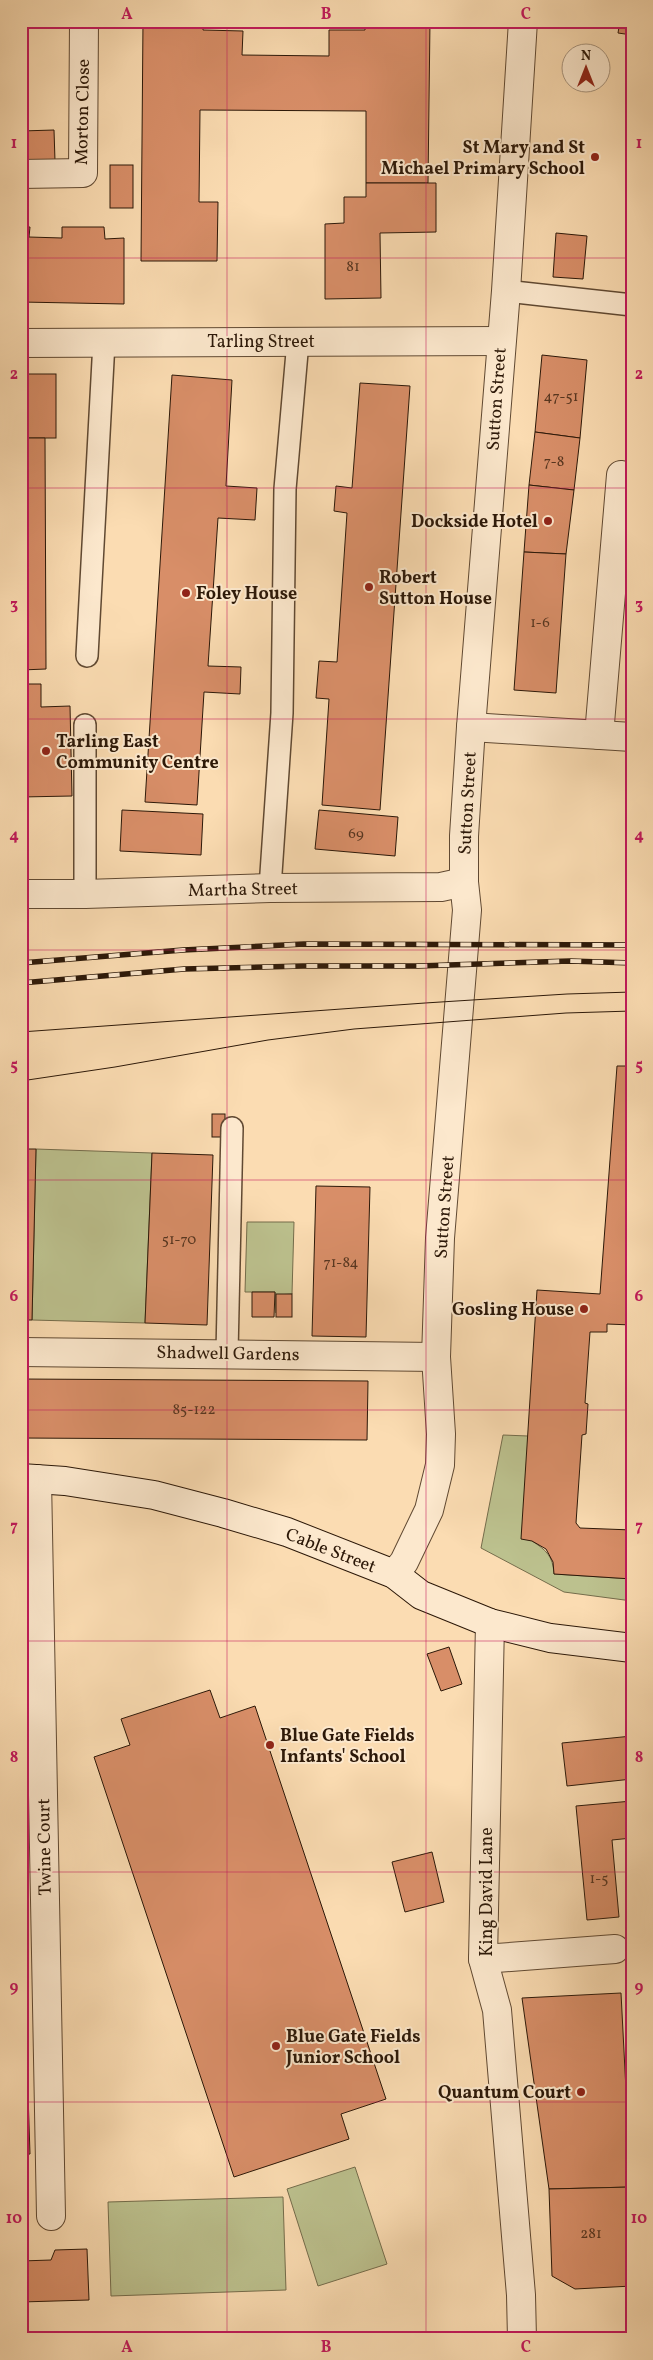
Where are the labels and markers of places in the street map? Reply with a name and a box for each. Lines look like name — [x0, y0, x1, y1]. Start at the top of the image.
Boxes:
place label: St Mary and St Michael Primary School — [381, 136, 585, 182]
marker: St Mary and St Michael Primary School — [589, 151, 601, 163]
place label: Dockside Hotel — [411, 510, 538, 535]
marker: Dockside Hotel — [542, 515, 554, 527]
place label: Robert Sutton House — [379, 566, 492, 612]
marker: Robert Sutton House — [363, 581, 375, 593]
place label: Foley House — [196, 582, 297, 607]
marker: Foley House — [180, 587, 192, 599]
place label: Tarling East Community Centre — [56, 730, 219, 776]
marker: Tarling East Community Centre — [40, 745, 52, 757]
place label: Gosling House — [452, 1298, 574, 1323]
marker: Gosling House — [578, 1303, 590, 1315]
place label: Blue Gate Fields Infants' School — [280, 1724, 415, 1770]
marker: Blue Gate Fields Infants' School — [264, 1739, 276, 1751]
place label: Blue Gate Fields Junior School — [285, 2025, 421, 2071]
marker: Blue Gate Fields Junior School — [270, 2040, 282, 2052]
place label: Quantum Court — [438, 2081, 571, 2106]
marker: Quantum Court — [575, 2086, 587, 2098]

